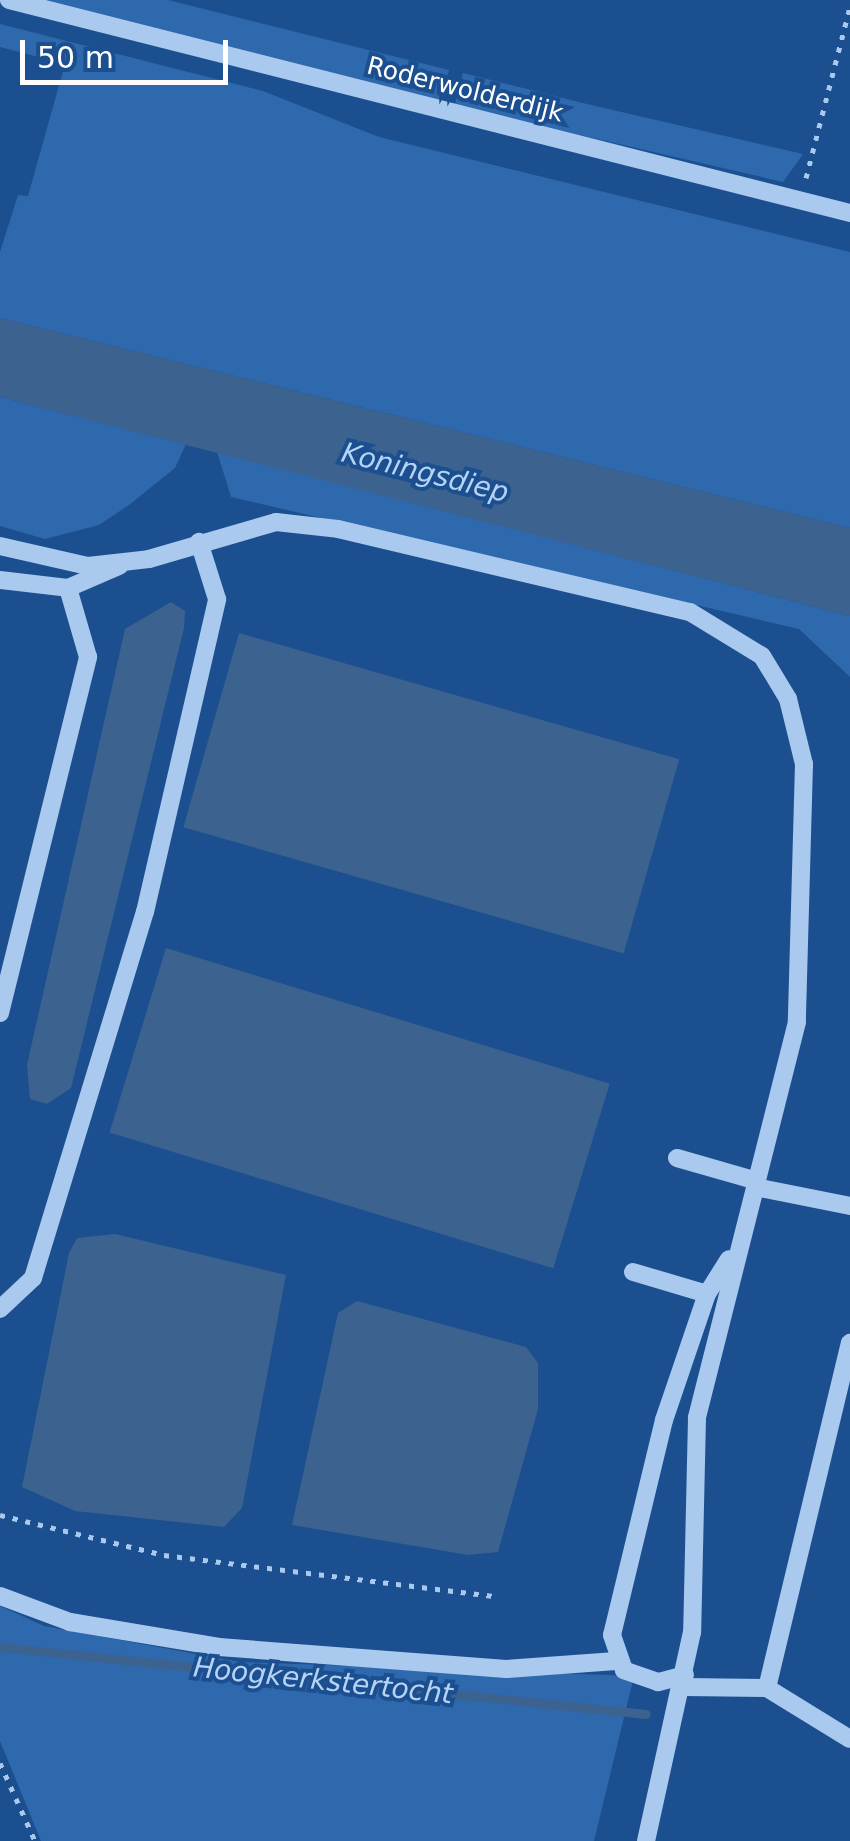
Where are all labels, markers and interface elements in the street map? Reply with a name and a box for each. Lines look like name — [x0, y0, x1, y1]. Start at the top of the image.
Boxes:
scale bar — [25, 20, 232, 82]
text: 50 m — [37, 40, 114, 75]
street label: Roderwolderdijk — [364, 51, 566, 129]
water label: Koningsdiep — [338, 436, 512, 510]
water label: Hoogkerkstertocht — [192, 1651, 454, 1711]

